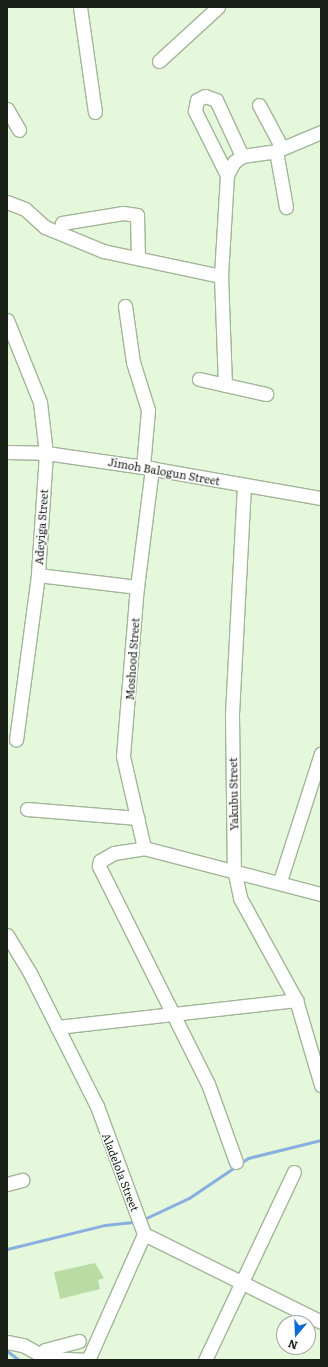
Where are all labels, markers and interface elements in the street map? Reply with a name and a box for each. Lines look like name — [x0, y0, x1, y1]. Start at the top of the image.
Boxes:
street label: Jimoh Balogun Street — [107, 455, 221, 487]
street label: Adeyiga Street — [32, 489, 50, 565]
street label: Moshood Street — [123, 617, 141, 701]
street label: Yakubu Street — [226, 757, 240, 831]
street label: Aladelola Street — [100, 1131, 142, 1213]
north arrow — [276, 1315, 316, 1355]
text: N — [285, 1336, 299, 1354]

